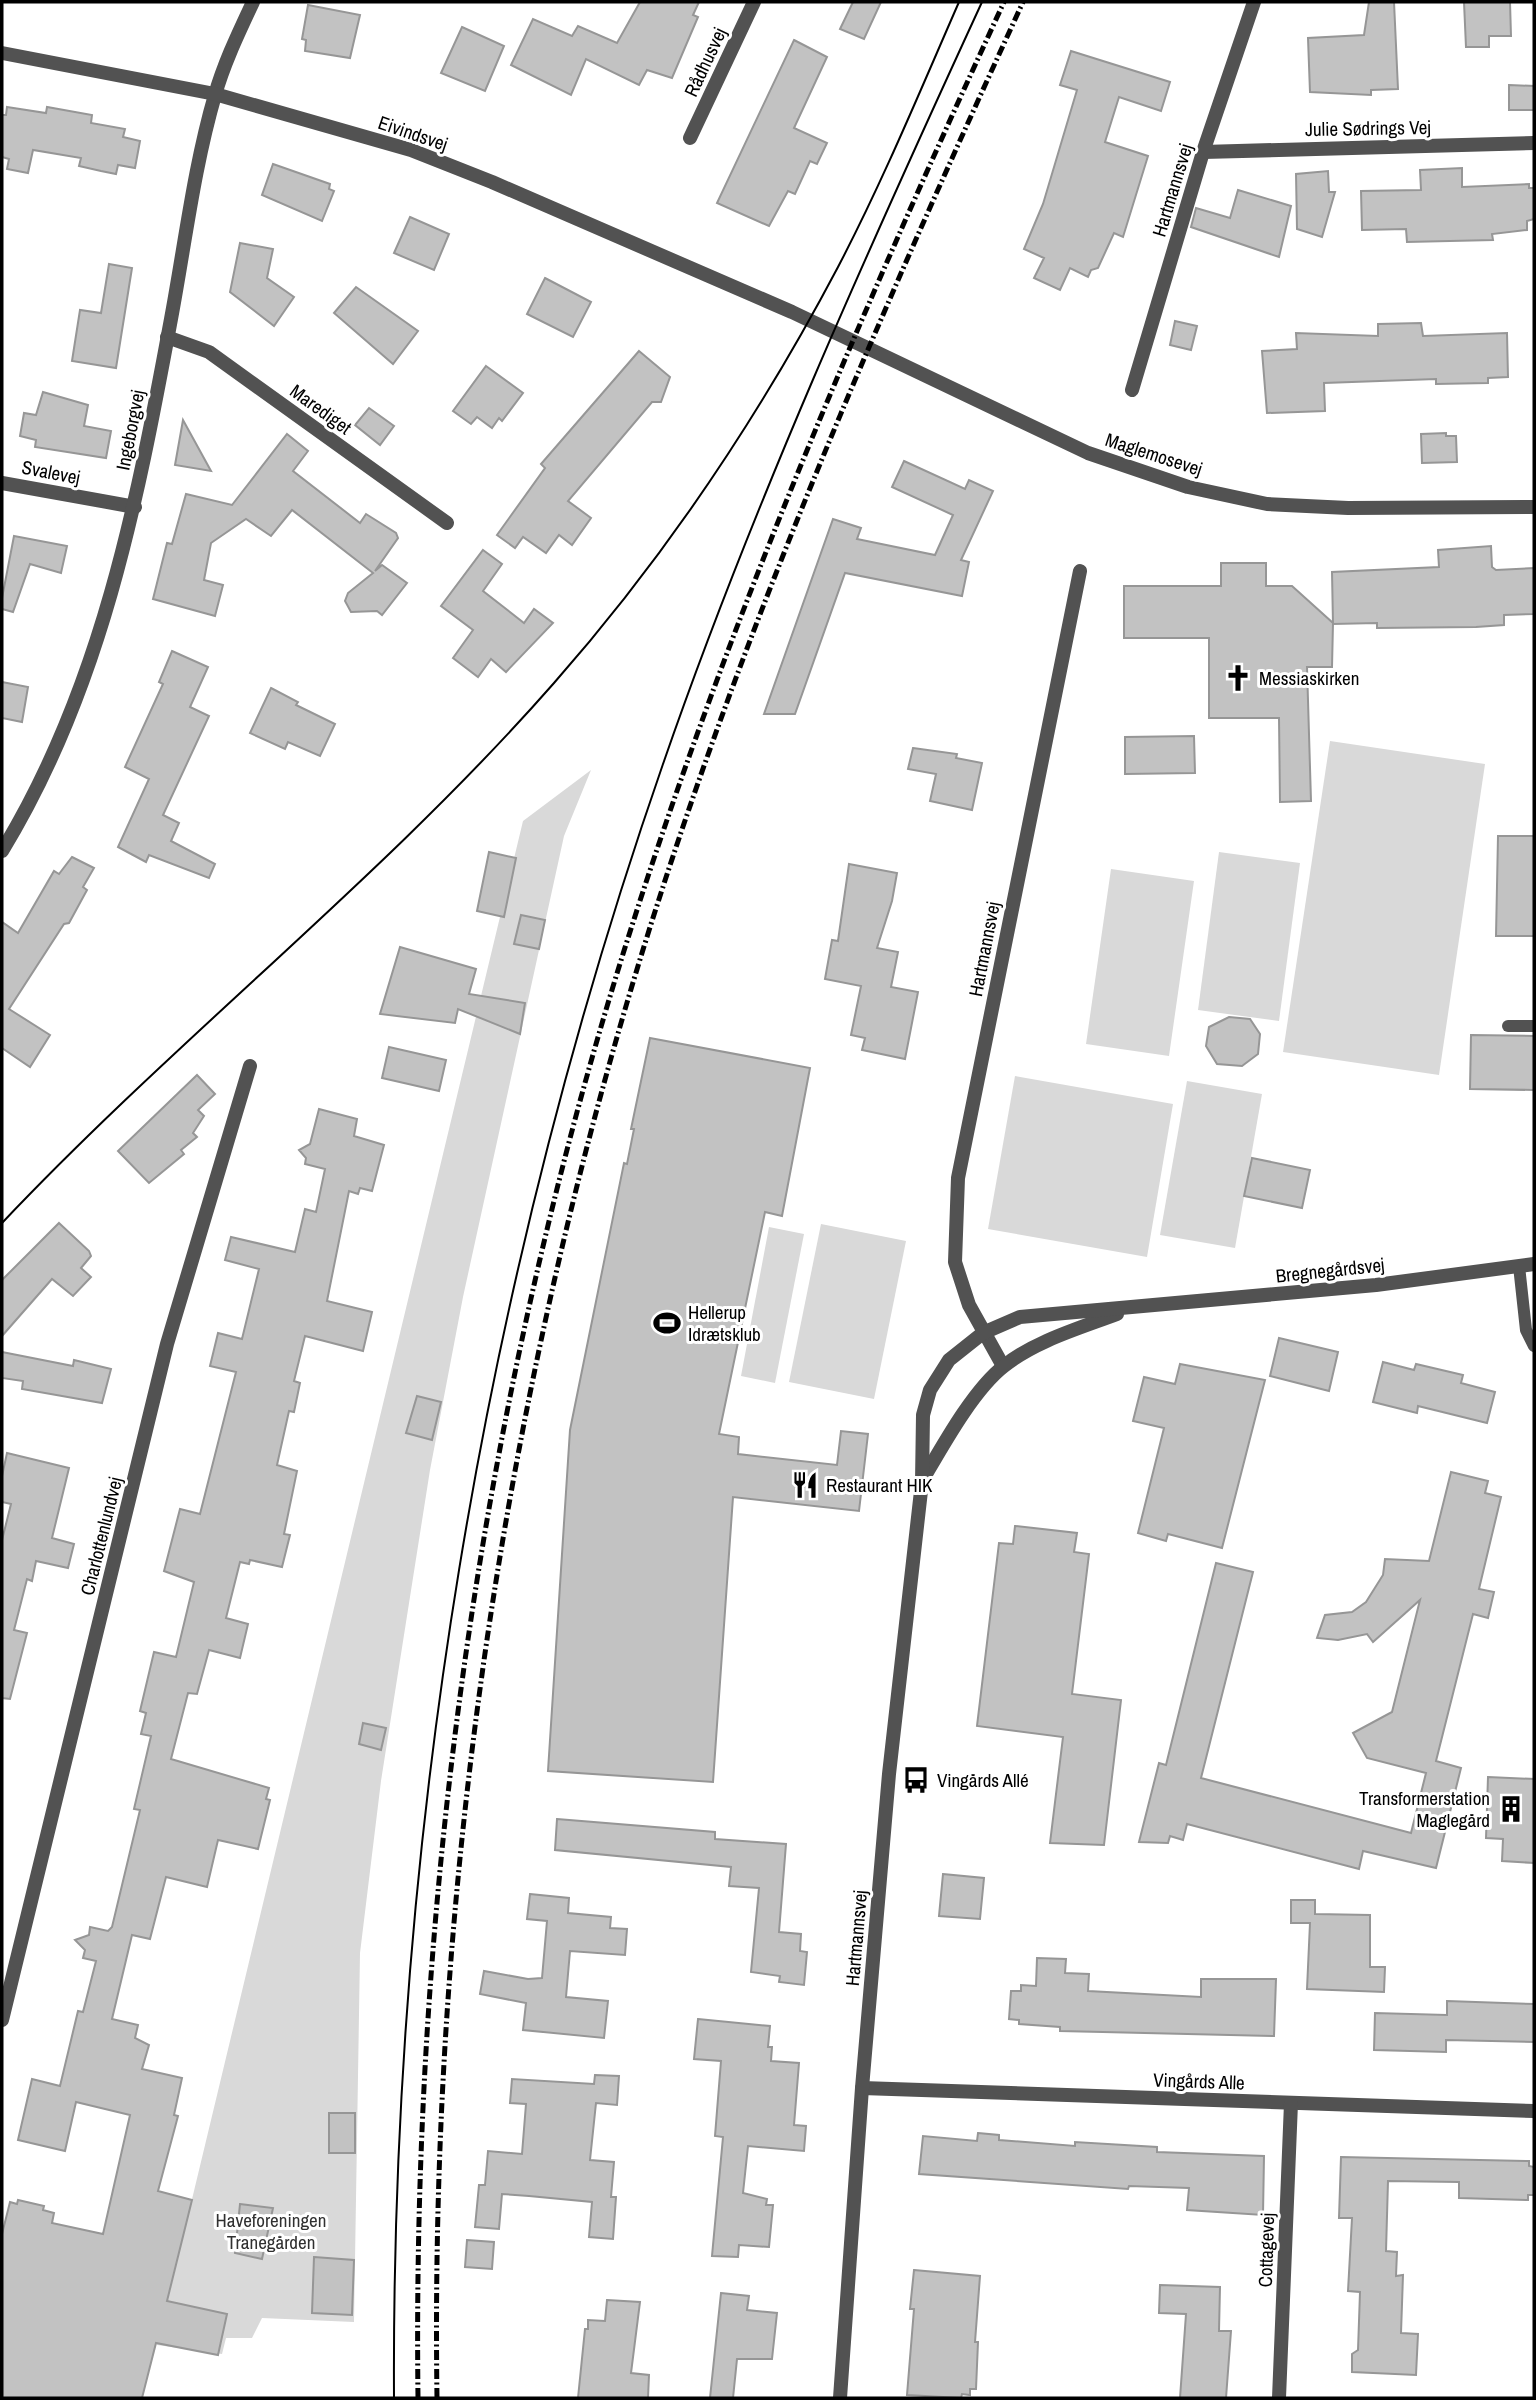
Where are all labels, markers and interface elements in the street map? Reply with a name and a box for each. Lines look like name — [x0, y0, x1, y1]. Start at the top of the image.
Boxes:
street label: Rådhusvej — [678, 23, 732, 101]
street label: Eivindsvej — [375, 109, 451, 157]
street label: Julie Sødrings Vej — [1305, 114, 1431, 142]
street label: Hartmannsvej — [1146, 140, 1198, 240]
street label: Marediget — [285, 378, 358, 441]
street label: Ingeborgvej — [109, 388, 151, 472]
street label: Maglemosevej — [1102, 426, 1206, 482]
street label: Svalevej — [20, 454, 82, 490]
church icon: Messiaskirken — [1223, 663, 1253, 693]
place label: Messiaskirken — [1259, 665, 1359, 691]
street label: Hartmannsvej — [962, 899, 1006, 999]
street label: Bregnegårdsvej — [1274, 1251, 1386, 1289]
place label: Hellerup Idrætsklub — [688, 1299, 761, 1347]
sports icon: Hellerup Idrætsklub — [652, 1308, 682, 1338]
restaurant icon: Restaurant HIK — [790, 1470, 820, 1500]
place label: Restaurant HIK — [826, 1472, 933, 1498]
street label: Charlottenlundvej — [74, 1474, 128, 1598]
bus stop icon: Vingårds Allé — [901, 1765, 931, 1795]
place label: Vingårds Allé — [937, 1767, 1029, 1793]
place label: Transformerstation Maglegård — [1359, 1785, 1490, 1833]
building icon: Transformerstation Maglegård — [1496, 1794, 1526, 1824]
street label: Hartmannsvej — [839, 1889, 873, 1987]
street label: Vingårds Alle — [1153, 2066, 1245, 2096]
park label: Haveforeningen Tranegården — [216, 2207, 326, 2255]
street label: Cottagevej — [1252, 2212, 1280, 2288]

